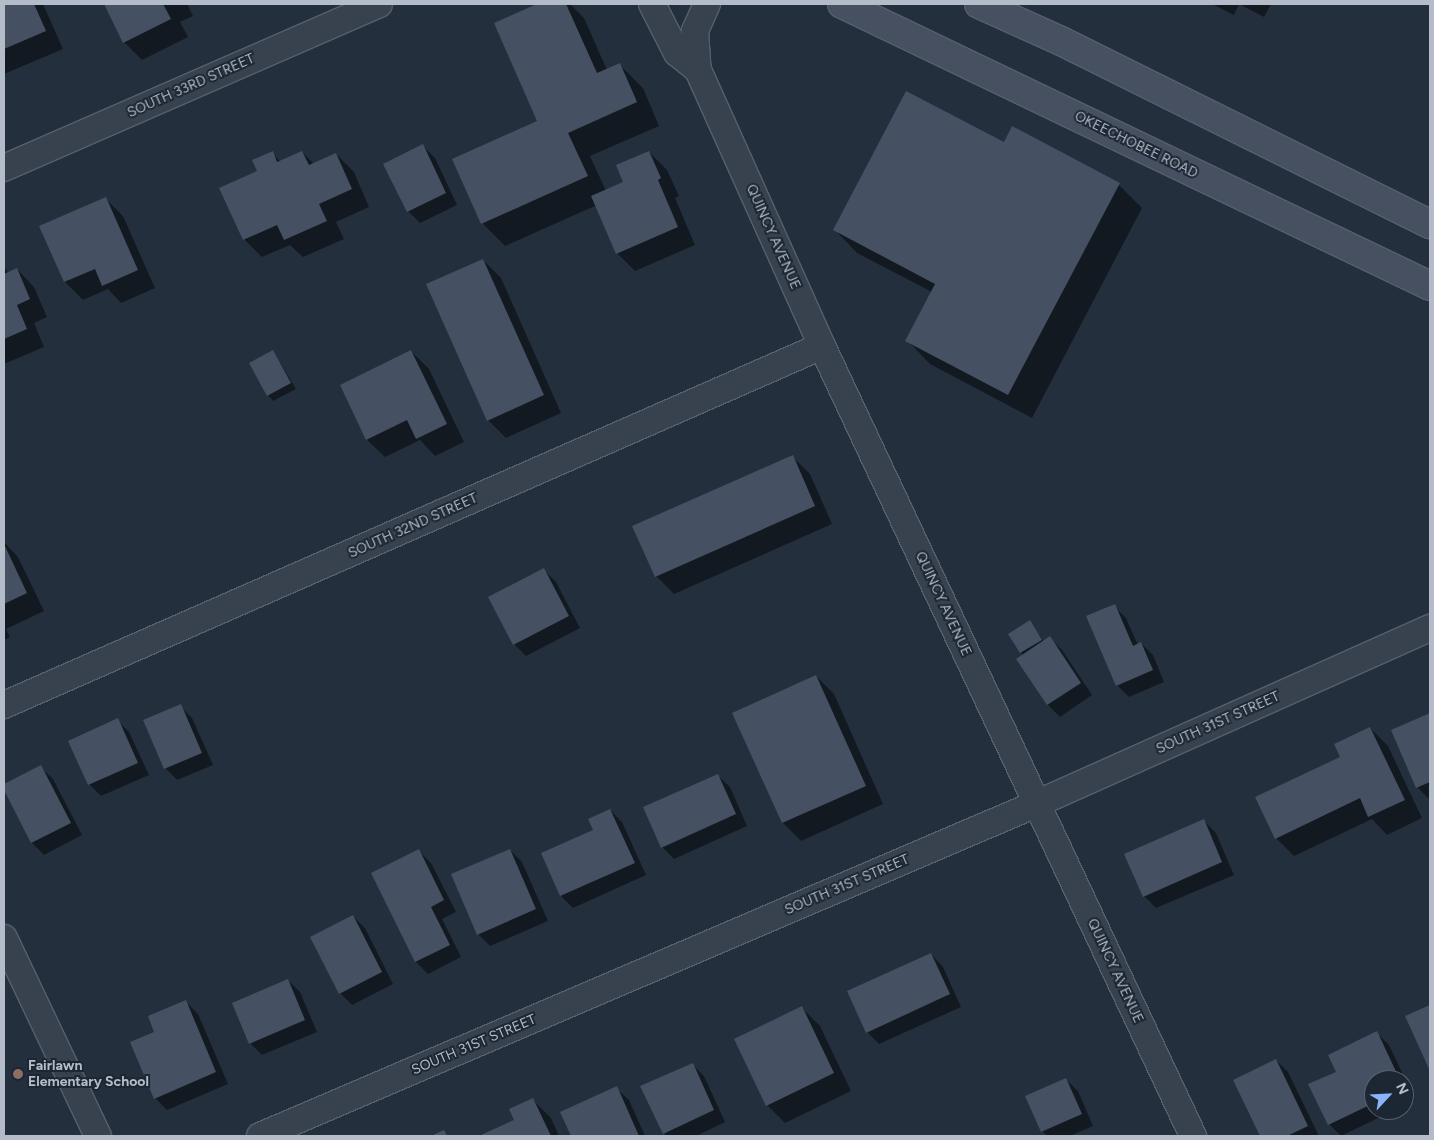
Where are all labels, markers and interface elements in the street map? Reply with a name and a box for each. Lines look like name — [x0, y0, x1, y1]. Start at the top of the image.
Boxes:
street label: SOUTH 33RD STREET — [125, 50, 257, 122]
street label: OKEECHOBEE ROAD — [1072, 108, 1200, 182]
street label: QUINCY AVENUE — [742, 182, 804, 292]
street label: SOUTH 32ND STREET — [346, 490, 480, 562]
street label: QUINCY AVENUE — [911, 549, 975, 659]
street label: SOUTH 31ST STREET — [1154, 688, 1282, 758]
street label: SOUTH 31ST STREET — [782, 851, 912, 919]
street label: QUINCY AVENUE — [1083, 916, 1147, 1026]
street label: SOUTH 31ST STREET — [409, 1011, 539, 1079]
place label: Fairlawn Elementary School — [28, 1058, 149, 1090]
marker: Fairlawn Elementary School — [12, 1068, 24, 1080]
north arrow — [1364, 1070, 1414, 1120]
text: N — [1392, 1080, 1412, 1097]

